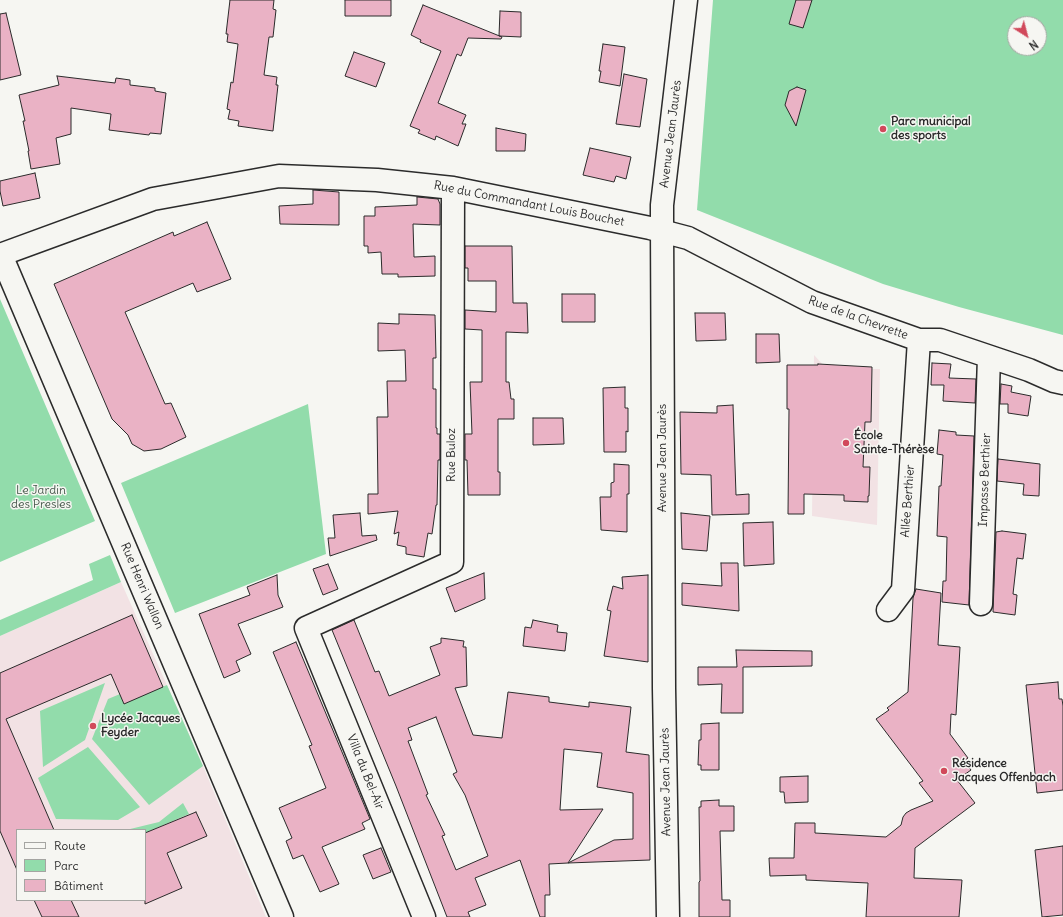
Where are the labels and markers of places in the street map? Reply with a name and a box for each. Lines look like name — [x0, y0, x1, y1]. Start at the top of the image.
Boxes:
place label: Parc municipal des sports — [891, 115, 971, 143]
marker: Parc municipal des sports — [878, 124, 888, 134]
place label: École Sainte-Thérèse — [854, 429, 935, 457]
marker: École Sainte-Thérèse — [841, 438, 851, 448]
place label: Lycée Jacques Feyder — [101, 712, 180, 740]
marker: Lycée Jacques Feyder — [88, 721, 98, 731]
place label: Résidence Jacques Offenbach — [952, 757, 1056, 785]
marker: Résidence Jacques Offenbach — [939, 766, 949, 776]

